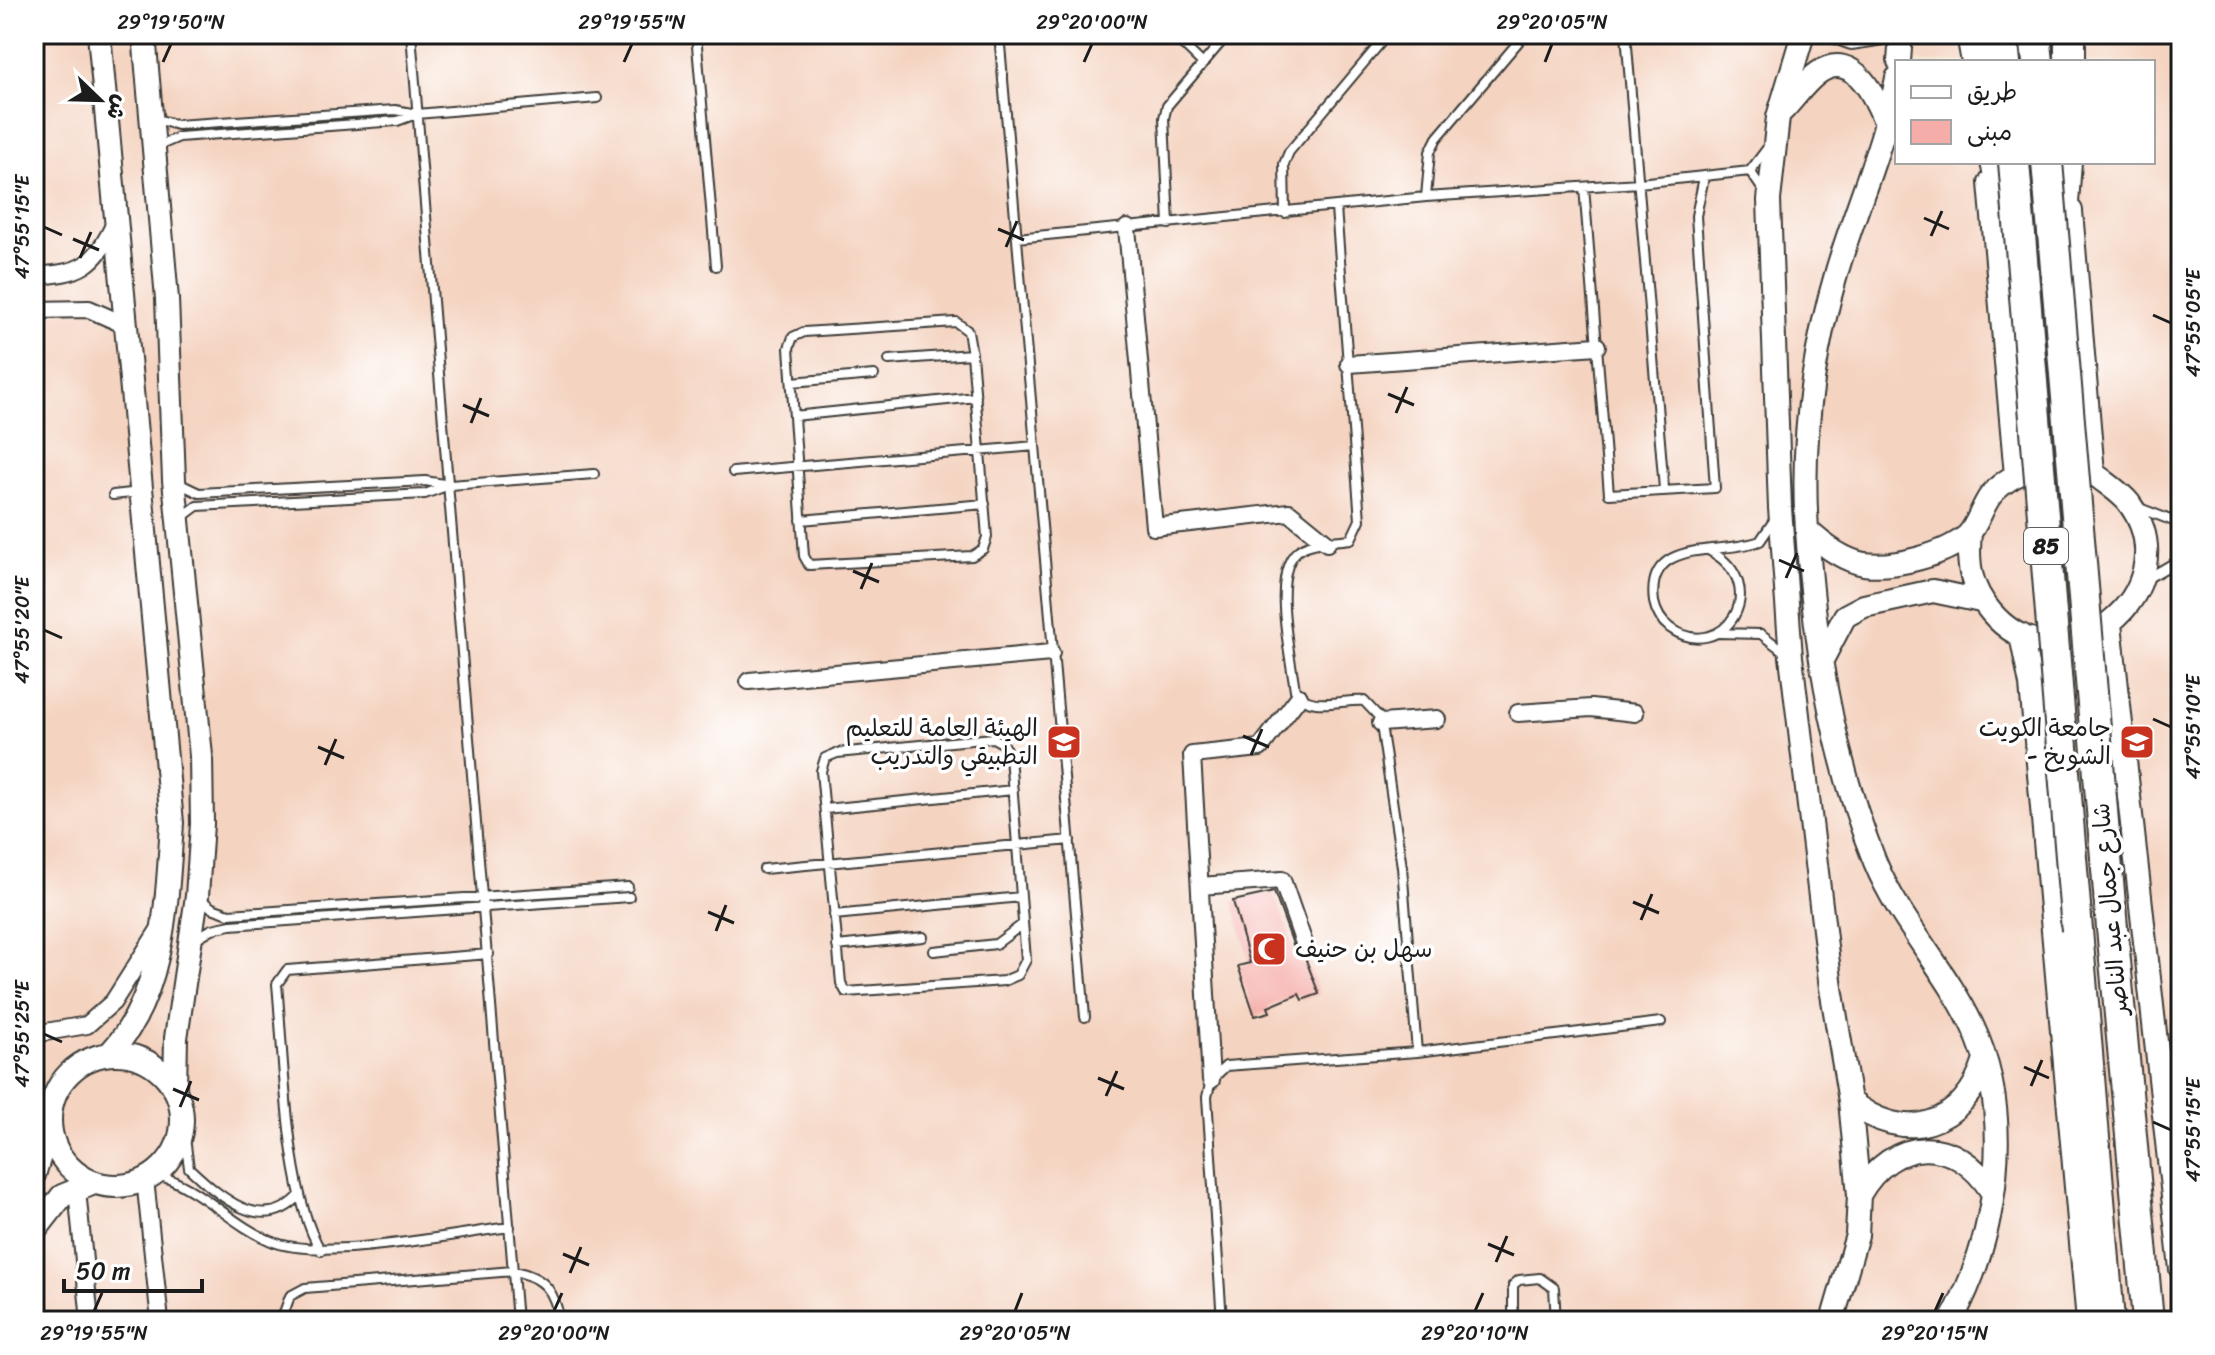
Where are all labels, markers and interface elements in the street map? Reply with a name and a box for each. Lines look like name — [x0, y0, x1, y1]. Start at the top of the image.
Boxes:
text: 29°19'50"N — [117, 5, 225, 40]
text: 29°19'55"N — [578, 5, 686, 40]
text: 29°20'00"N — [1036, 5, 1148, 40]
text: 29°20'05"N — [1496, 5, 1608, 40]
north arrow — [60, 60, 140, 140]
legend — [1895, 60, 2155, 164]
text: طريق — [1967, 71, 2017, 113]
text: ش — [95, 89, 141, 126]
text: مبنى — [1967, 111, 2012, 153]
text: 47°55'15"E — [5, 173, 40, 279]
text: 47°55'05"E — [2176, 267, 2211, 377]
road number: 85 — [2024, 528, 2068, 564]
text: 47°55'20"E — [5, 574, 40, 684]
text: 47°55'10"E — [2176, 673, 2211, 779]
place label: الهيئة العامة للتعليم التطبيقي والتدريب — [846, 707, 1038, 777]
place label: جامعة الكويت - الشويخ — [1979, 707, 2111, 777]
school or university icon: الهيئة العامة للتعليم التطبيقي والتدريب — [1045, 723, 1083, 761]
school or university icon: جامعة الكويت - الشويخ — [2118, 723, 2156, 761]
street label: شارع جمال عبد الناصر — [2080, 801, 2140, 1019]
place label: سهل بن حنيف — [1295, 928, 1432, 970]
mosque icon: سهل بن حنيف — [1250, 930, 1288, 968]
text: 47°55'25"E — [5, 978, 40, 1088]
text: 47°55'15"E — [2176, 1076, 2211, 1182]
scale bar — [64, 1243, 202, 1293]
text: 50 m — [76, 1250, 131, 1292]
text: 29°19'55"N — [40, 1316, 148, 1351]
text: 29°20'00"N — [498, 1316, 610, 1351]
text: 29°20'05"N — [959, 1316, 1071, 1351]
text: 29°20'10"N — [1421, 1316, 1529, 1351]
text: 29°20'15"N — [1882, 1316, 1989, 1351]

